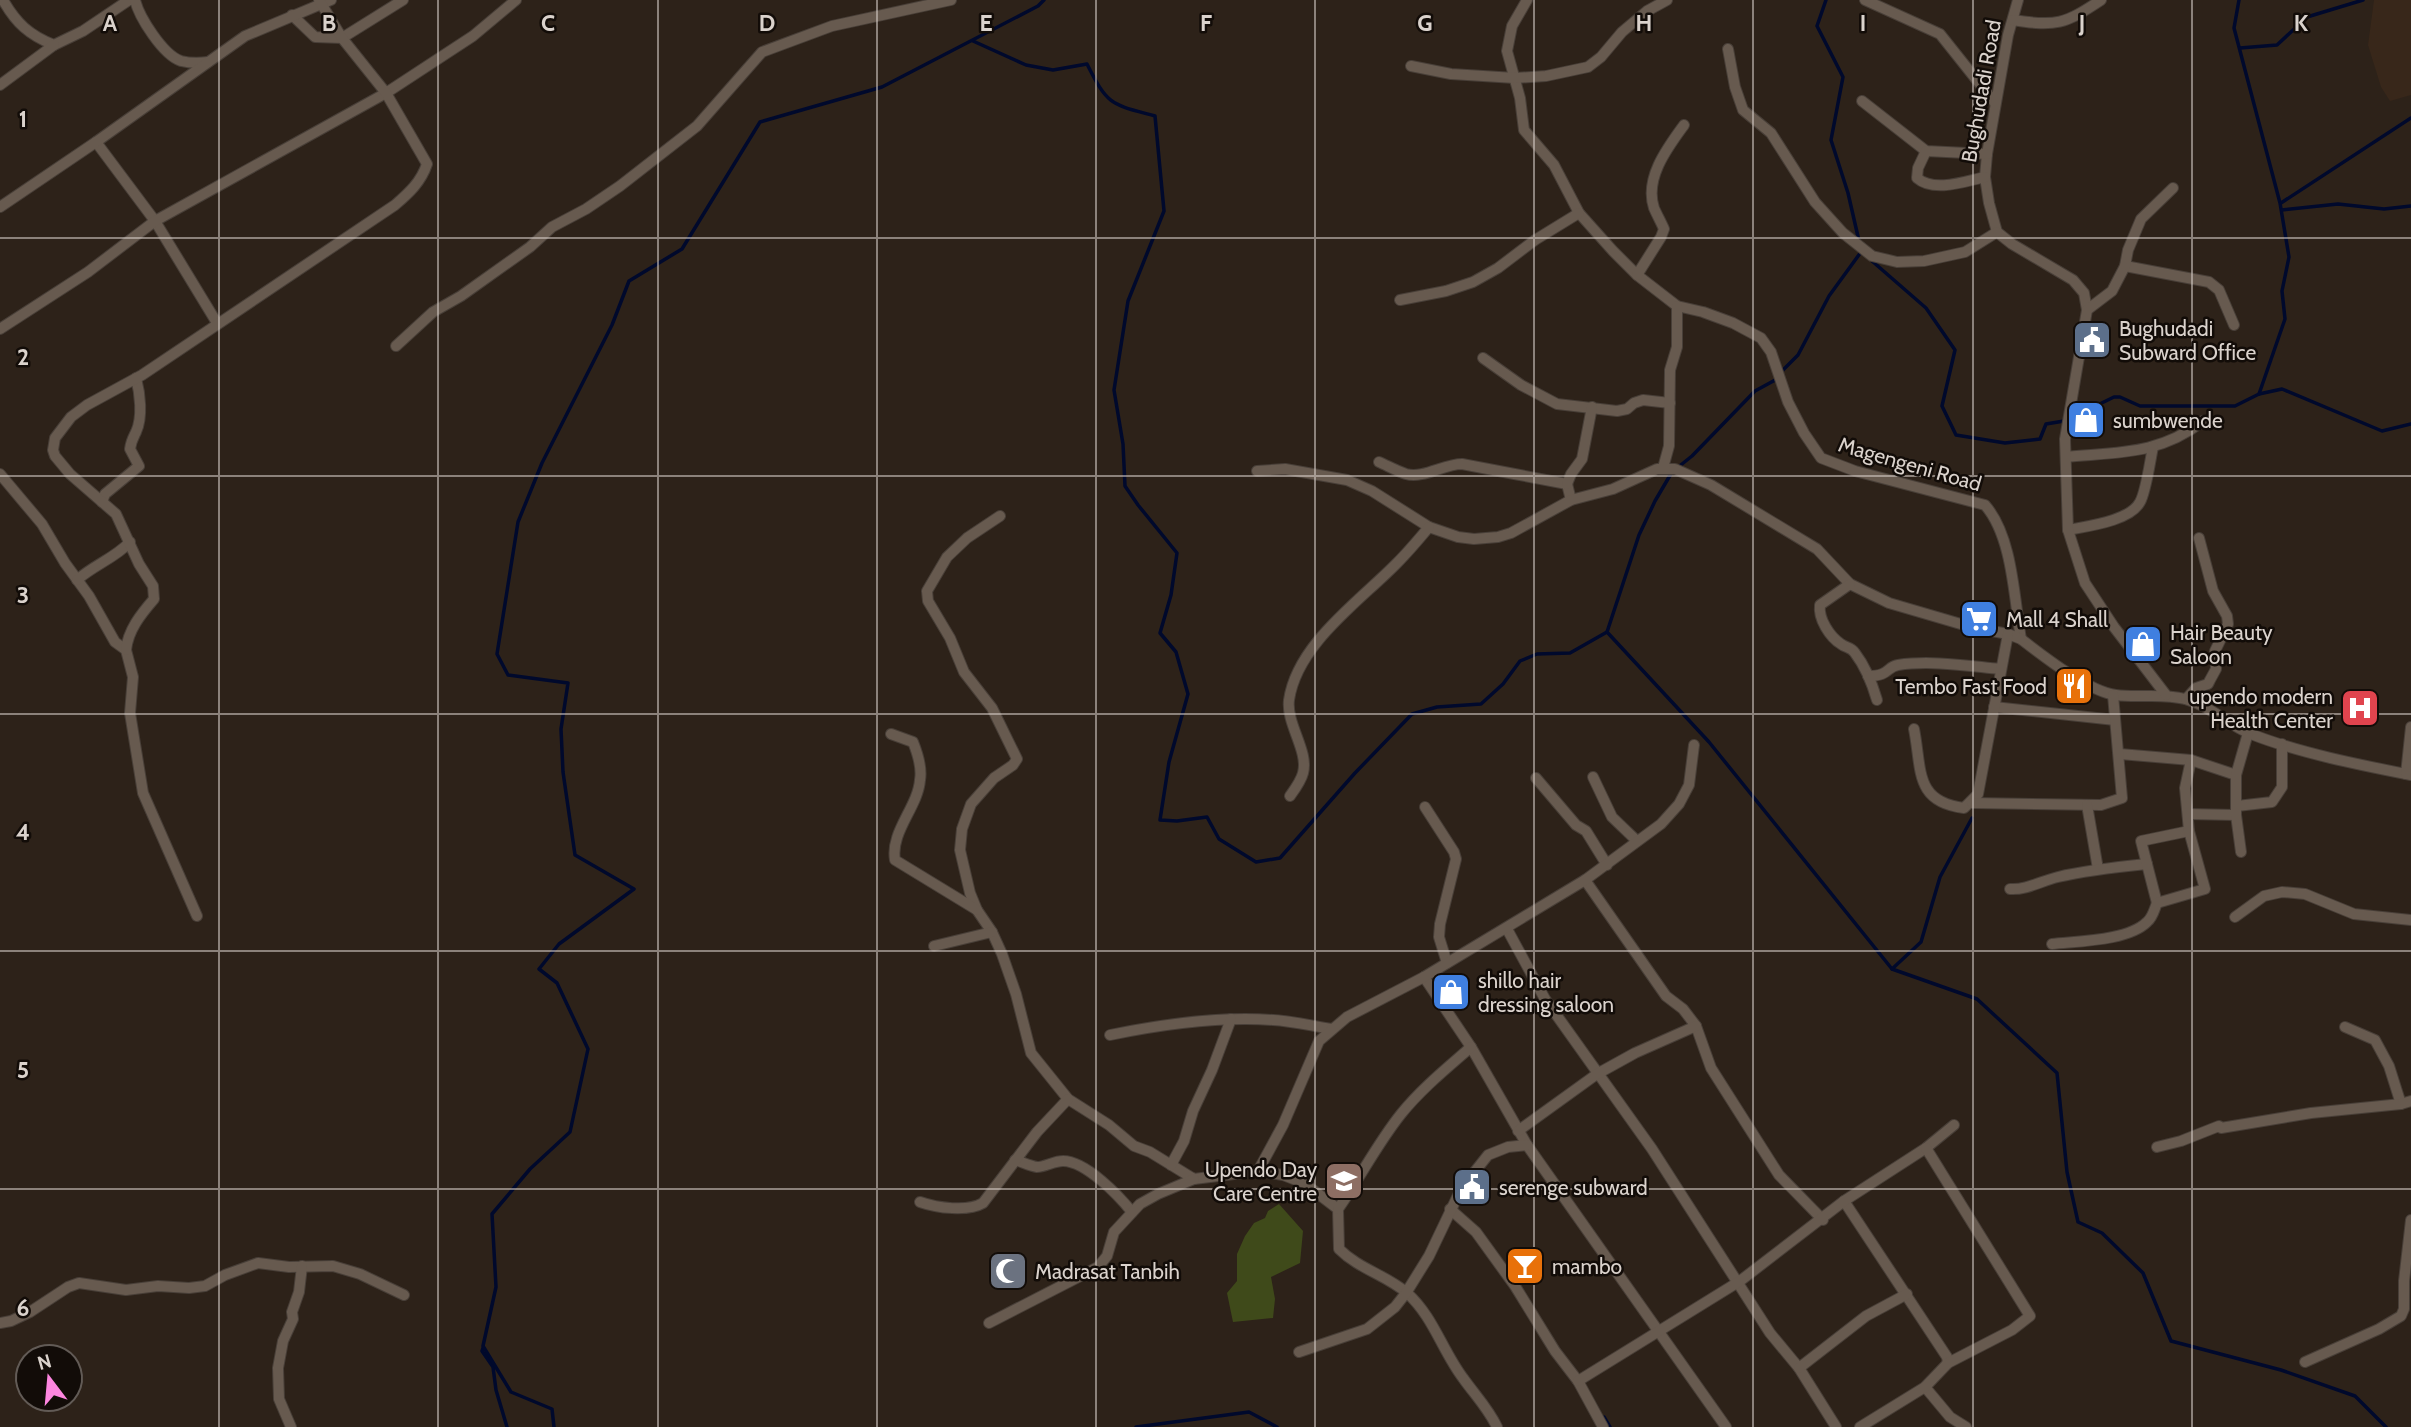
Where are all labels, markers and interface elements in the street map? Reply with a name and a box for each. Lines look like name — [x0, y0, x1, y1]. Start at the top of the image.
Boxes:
text: A — [103, 9, 118, 37]
text: B — [322, 9, 336, 37]
text: C — [541, 9, 555, 37]
text: D — [759, 9, 775, 37]
text: E — [979, 9, 993, 37]
text: F — [1200, 9, 1212, 37]
text: G — [1417, 9, 1433, 37]
text: H — [1636, 9, 1652, 37]
text: I — [1860, 9, 1866, 37]
text: J — [2078, 9, 2085, 37]
text: K — [2294, 9, 2309, 37]
street label: Bughudadi Road — [1956, 18, 2006, 164]
text: 1 — [19, 105, 27, 133]
place label: Bughudadi Subward Office — [2119, 316, 2256, 365]
public building icon: Bughudadi Subward Office — [2071, 319, 2113, 361]
text: 2 — [17, 343, 29, 371]
shop icon: sumbwende — [2065, 399, 2107, 441]
place label: sumbwende — [2113, 408, 2223, 433]
street label: Magengeni Road — [1836, 432, 1984, 496]
text: 3 — [17, 581, 29, 609]
supermarket icon: Mall 4 Shall — [1958, 598, 2000, 640]
place label: Mall 4 Shall — [2006, 607, 2108, 632]
place label: Hair Beauty Saloon — [2170, 620, 2273, 669]
shop icon: Hair Beauty Saloon — [2122, 623, 2164, 665]
restaurant icon: Tembo Fast Food — [2053, 665, 2095, 707]
place label: Tembo Fast Food — [1895, 674, 2047, 699]
place label: upendo modern Health Center — [2189, 684, 2333, 733]
hospital icon: upendo modern Health Center — [2339, 687, 2381, 729]
text: 4 — [16, 818, 30, 846]
place label: shillo hair dressing saloon — [1478, 968, 1614, 1017]
shop icon: shillo hair dressing saloon — [1430, 971, 1472, 1013]
text: 5 — [17, 1056, 29, 1084]
place label: Upendo Day Care Centre — [1205, 1157, 1317, 1206]
school or university icon: Upendo Day Care Centre — [1323, 1160, 1365, 1202]
public building icon: serenge subward — [1451, 1166, 1493, 1208]
place label: serenge subward — [1499, 1175, 1648, 1200]
bar icon: mambo — [1504, 1245, 1546, 1287]
mosque icon: Madrasat Tanbih — [987, 1250, 1029, 1292]
place label: mambo — [1552, 1254, 1622, 1279]
place label: Madrasat Tanbih — [1035, 1259, 1180, 1284]
text: 6 — [17, 1294, 29, 1322]
north arrow — [14, 1343, 84, 1413]
text: N — [35, 1349, 54, 1375]

